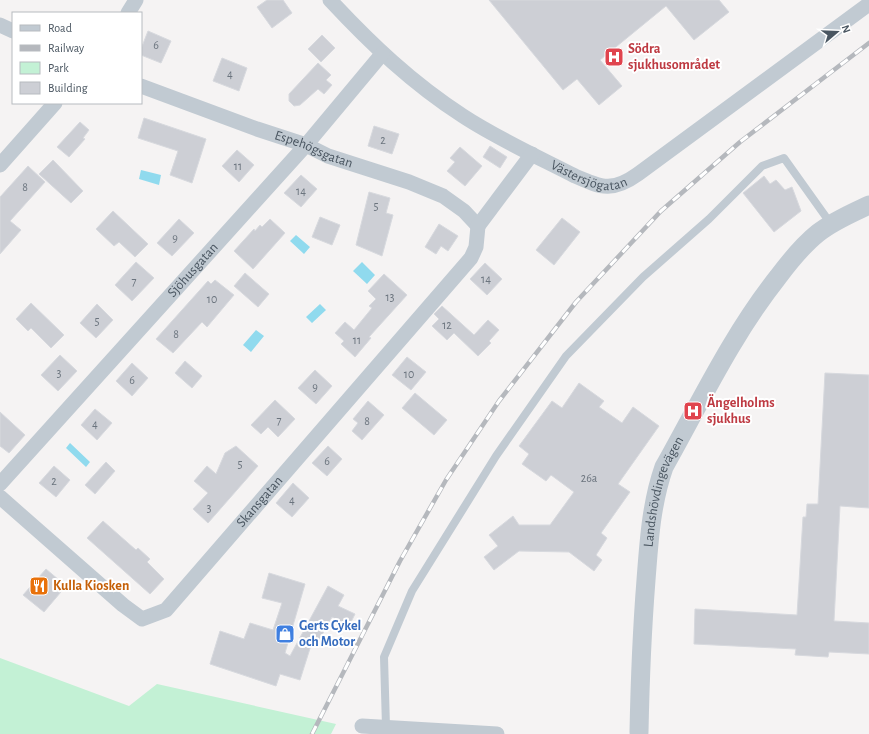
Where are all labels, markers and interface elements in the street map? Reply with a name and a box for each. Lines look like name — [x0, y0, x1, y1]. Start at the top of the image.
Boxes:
legend — [12, 12, 142, 104]
north arrow — [817, 12, 857, 52]
text: Road — [48, 22, 72, 34]
text: N — [840, 23, 852, 34]
house number: 6 — [153, 39, 159, 51]
text: Railway — [48, 42, 84, 55]
place label: Södra sjukhusområdet — [628, 42, 720, 72]
hospital icon: Södra sjukhusområdet — [603, 46, 625, 68]
text: Park — [48, 62, 69, 74]
house number: 4 — [227, 68, 233, 80]
text: Building — [48, 82, 88, 94]
street label: Espehögsgatan — [273, 128, 354, 170]
house number: 2 — [380, 134, 386, 146]
street label: Västersjögatan — [548, 158, 630, 193]
house number: 11 — [234, 160, 242, 172]
house number: 8 — [22, 181, 28, 193]
house number: 14 — [296, 185, 306, 197]
house number: 5 — [373, 200, 379, 212]
house number: 9 — [172, 232, 178, 244]
street label: Sjöhusgatan — [165, 240, 221, 300]
house number: 14 — [481, 273, 491, 285]
house number: 7 — [131, 275, 137, 287]
house number: 13 — [385, 291, 395, 303]
house number: 10 — [207, 293, 217, 305]
house number: 5 — [94, 315, 100, 327]
house number: 12 — [442, 319, 452, 331]
house number: 8 — [173, 328, 179, 340]
house number: 11 — [353, 334, 361, 346]
house number: 3 — [57, 367, 62, 379]
house number: 10 — [404, 368, 414, 380]
house number: 6 — [129, 374, 135, 386]
house number: 9 — [312, 381, 318, 393]
place label: Ängelholms sjukhus — [707, 394, 775, 426]
hospital icon: Ängelholms sjukhus — [682, 400, 704, 422]
house number: 7 — [276, 414, 282, 426]
house number: 8 — [364, 415, 370, 427]
house number: 4 — [92, 418, 98, 430]
street label: Landshövdingevägen — [642, 434, 686, 548]
house number: 6 — [324, 455, 330, 467]
house number: 5 — [237, 458, 243, 470]
house number: 26a — [581, 472, 598, 484]
street label: Skansgatan — [234, 474, 285, 530]
house number: 2 — [51, 475, 57, 487]
house number: 4 — [289, 494, 295, 506]
house number: 3 — [207, 502, 212, 514]
restaurant icon: Kulla Kiosken — [28, 575, 50, 597]
place label: Kulla Kiosken — [53, 579, 129, 593]
place label: Gerts Cykel och Motor — [299, 619, 361, 649]
shop icon: Gerts Cykel och Motor — [274, 623, 296, 645]

